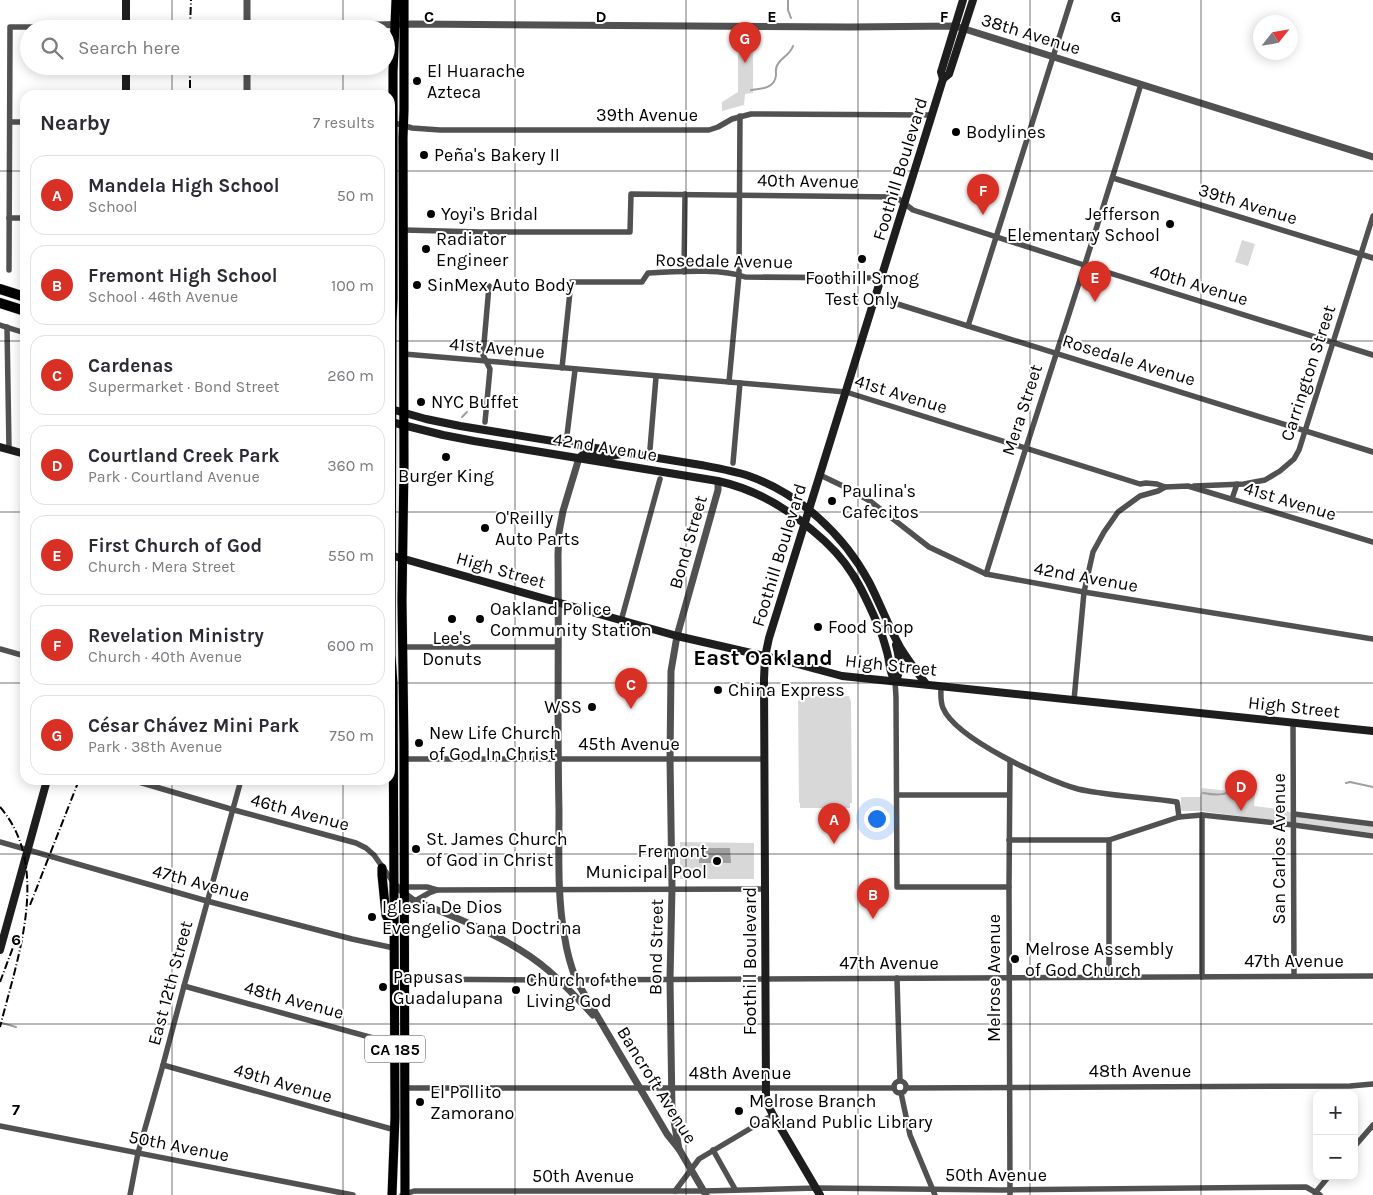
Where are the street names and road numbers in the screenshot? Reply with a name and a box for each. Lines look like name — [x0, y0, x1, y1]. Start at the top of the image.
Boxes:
street label: 38th Avenue — [979, 8, 1083, 60]
street label: Foothill Boulevard — [868, 95, 932, 243]
street label: 39th Avenue — [596, 104, 698, 126]
street label: 40th Avenue — [757, 169, 859, 193]
street label: 39th Avenue — [1196, 179, 1300, 229]
street label: Rosedale Avenue — [655, 249, 793, 273]
street label: 40th Avenue — [1147, 260, 1251, 310]
street label: Carrington Street — [1276, 302, 1340, 444]
street label: Rosedale Avenue — [1060, 329, 1198, 391]
street label: 41st Avenue — [448, 333, 546, 363]
street label: Mera Street — [997, 361, 1047, 458]
street label: 41st Avenue — [852, 369, 950, 419]
street label: 42nd Avenue — [551, 428, 659, 466]
street label: 41st Avenue — [1241, 476, 1339, 526]
street label: Foothill Boulevard — [747, 481, 811, 629]
street label: Bond Street — [664, 492, 712, 591]
street label: High Street — [454, 547, 549, 593]
street label: 42nd Avenue — [1032, 557, 1140, 597]
street label: High Street — [844, 649, 938, 681]
street label: High Street — [1247, 691, 1341, 723]
street label: 45th Avenue — [578, 733, 680, 755]
street label: San Carlos Avenue — [1268, 773, 1290, 925]
street label: 46th Avenue — [248, 788, 352, 836]
street label: 47th Avenue — [150, 859, 252, 907]
street label: Foothill Boulevard — [739, 887, 761, 1035]
street label: Bond Street — [644, 898, 668, 995]
street label: Melrose Avenue — [983, 914, 1005, 1042]
street label: East 12th Street — [143, 918, 197, 1048]
street label: 47th Avenue — [1244, 950, 1344, 972]
street label: 47th Avenue — [839, 952, 939, 974]
street label: 48th Avenue — [242, 976, 346, 1024]
street label: Bancroft Avenue — [612, 1022, 702, 1148]
road number: CA 185 — [365, 1036, 425, 1062]
street label: 49th Avenue — [231, 1058, 335, 1108]
street label: 48th Avenue — [1089, 1060, 1191, 1082]
street label: 48th Avenue — [689, 1062, 791, 1084]
street label: 50th Avenue — [127, 1125, 231, 1167]
street label: 50th Avenue — [945, 1164, 1047, 1186]
street label: 50th Avenue — [532, 1165, 634, 1187]

